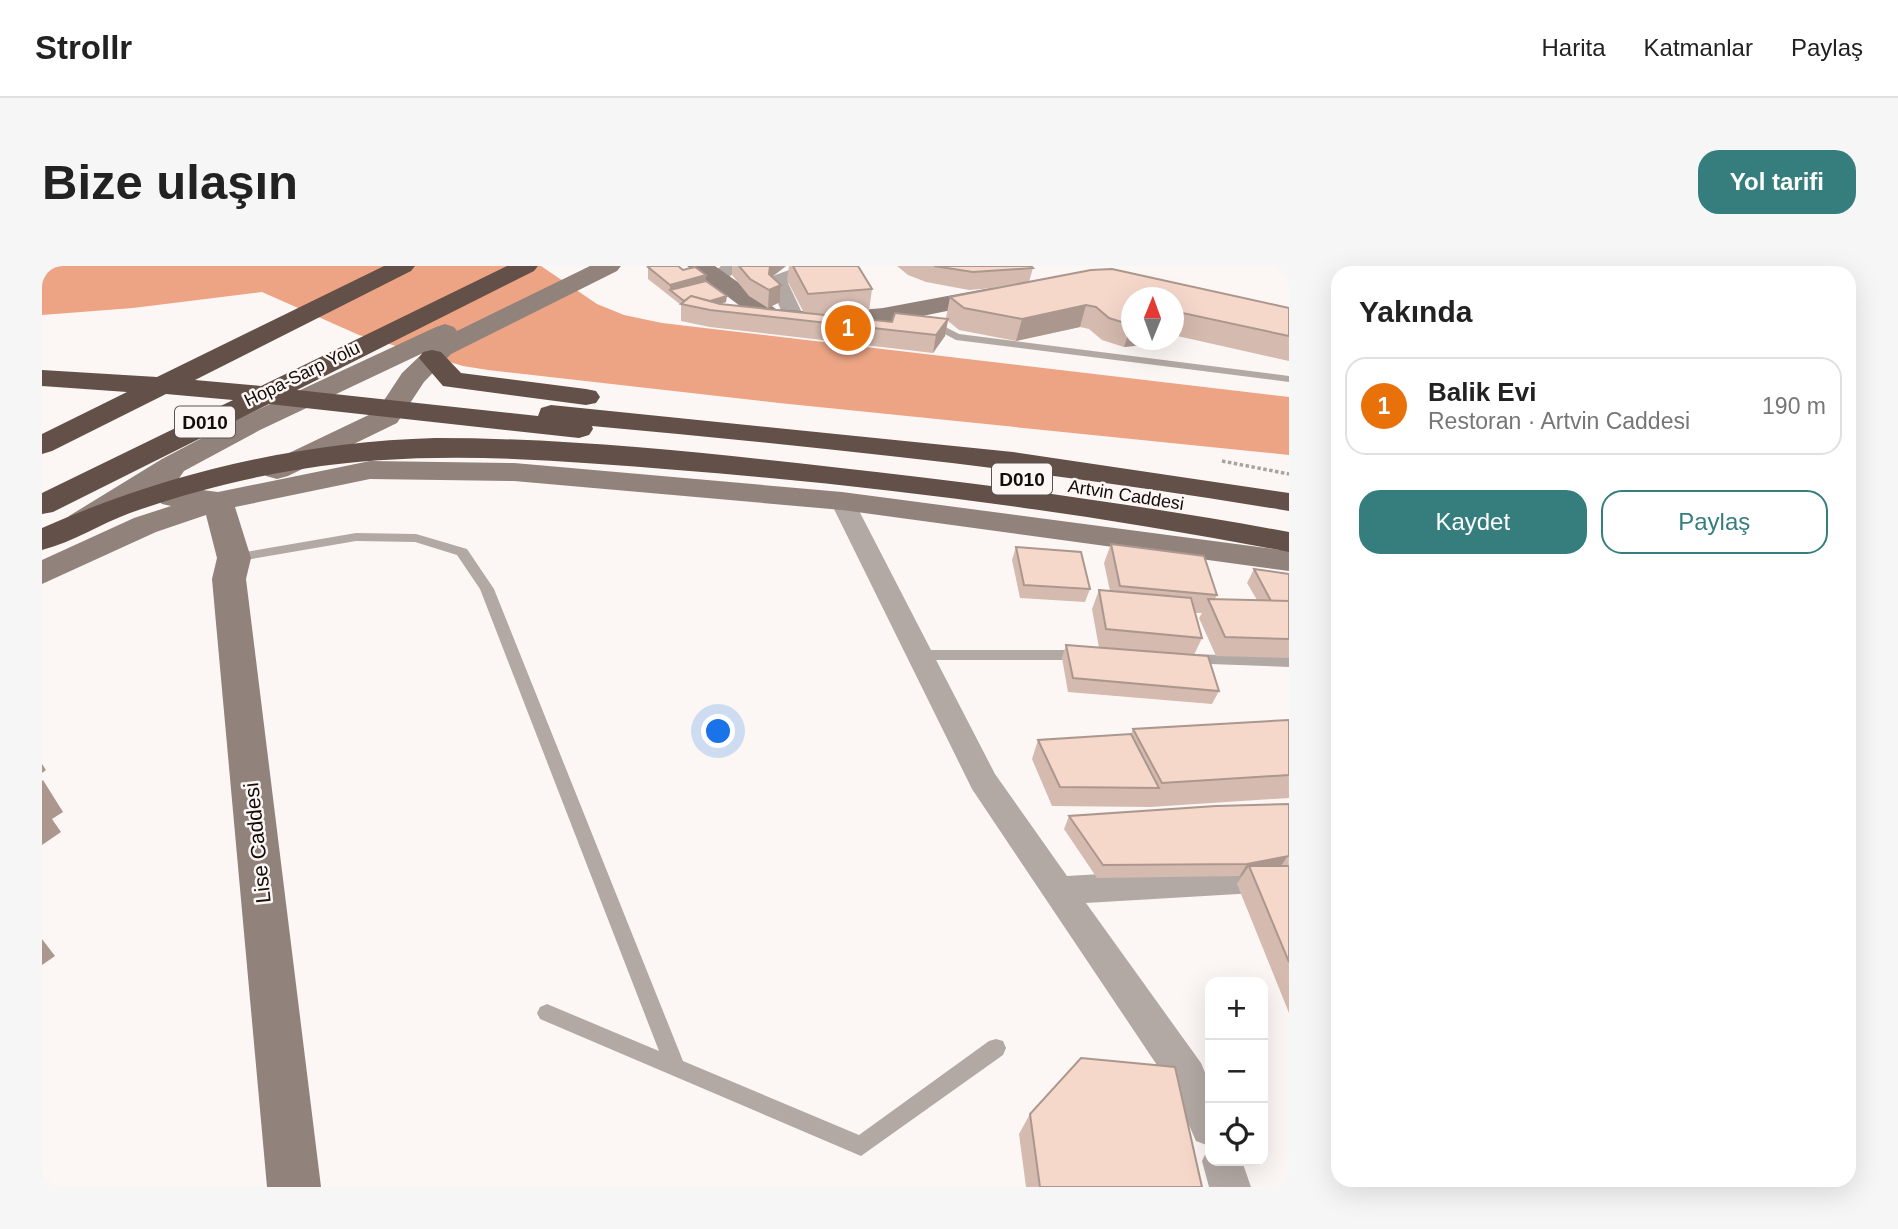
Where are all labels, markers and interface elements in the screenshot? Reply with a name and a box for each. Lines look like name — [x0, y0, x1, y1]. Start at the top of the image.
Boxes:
text: Strollr — [35, 29, 132, 66]
text: Harita — [1542, 34, 1606, 61]
text: Katmanlar — [1644, 34, 1753, 61]
text: Paylaş — [1791, 34, 1863, 61]
button: Yol tarifi — [1698, 150, 1856, 214]
text: Bize ulaşın — [42, 155, 298, 209]
north arrow — [1121, 287, 1184, 350]
text: Yakında — [1359, 295, 1472, 328]
pin: 1 — [825, 302, 871, 354]
street label: Hopa-Sarp Yolu — [241, 337, 363, 411]
text: Balik Evi — [1428, 377, 1536, 407]
text: 1 — [1378, 393, 1390, 419]
text: 190 m — [1762, 393, 1826, 419]
road number: D010 — [175, 406, 235, 438]
text: Restoran · Artvin Caddesi — [1428, 408, 1690, 434]
road number: D010 — [992, 463, 1052, 494]
street label: Artvin Caddesi — [1067, 476, 1185, 514]
button: Kaydet — [1359, 490, 1587, 554]
button: Paylaş — [1601, 490, 1828, 554]
your location — [701, 714, 735, 748]
street label: Lise Caddesi — [239, 781, 275, 905]
map controls — [1205, 977, 1268, 1166]
button: + — [1205, 977, 1268, 1040]
button: − — [1205, 1040, 1268, 1103]
button: locate — [1205, 1103, 1268, 1166]

